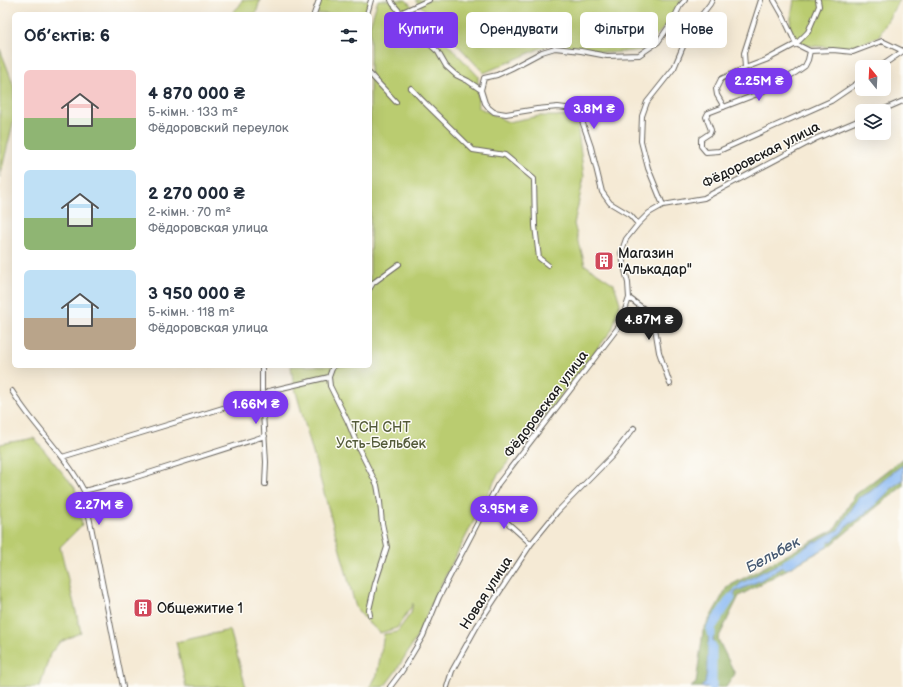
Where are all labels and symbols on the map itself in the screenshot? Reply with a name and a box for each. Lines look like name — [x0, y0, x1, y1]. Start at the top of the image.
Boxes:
north arrow — [855, 60, 891, 96]
pin: 2.25M ₴ — [722, 68, 796, 102]
pin: 3.8M ₴ — [561, 96, 627, 130]
street label: Фёдоровская улица — [699, 118, 823, 192]
place label: Магазин "Алькадар" — [618, 245, 692, 278]
building icon: Магазин "Алькадар" — [593, 250, 615, 272]
pin: 4.87M ₴ — [612, 307, 686, 341]
street label: Фёдоровская улица — [500, 347, 592, 461]
pin: 1.66M ₴ — [219, 391, 293, 425]
park label: ТСН СНТ Усть-Бельбек — [336, 419, 426, 452]
pin: 2.27M ₴ — [62, 492, 136, 526]
pin: 3.95M ₴ — [467, 496, 541, 530]
water label: Бельбек — [742, 532, 804, 578]
street label: Новая улица — [456, 553, 516, 633]
building icon: Общежитие 1 — [132, 597, 154, 619]
place label: Общежитие 1 — [157, 600, 243, 617]

